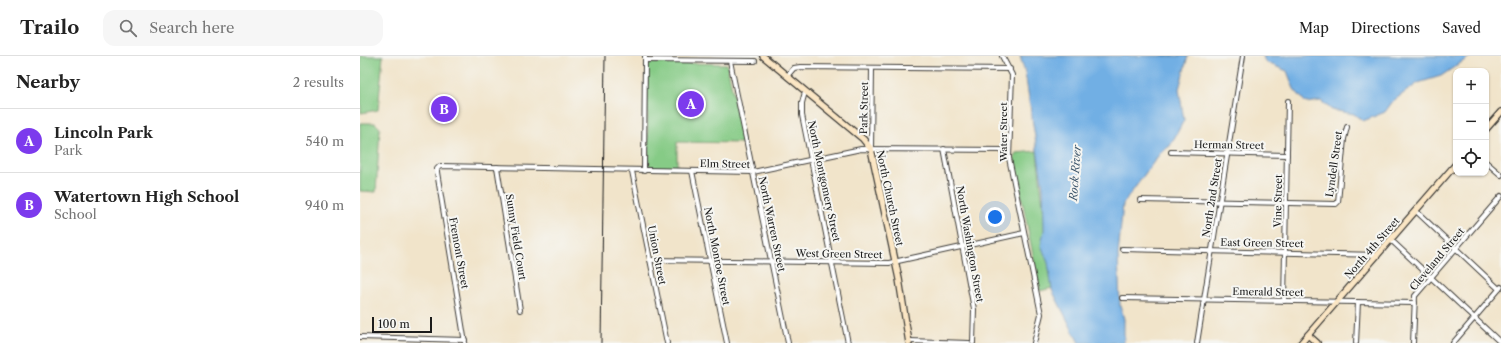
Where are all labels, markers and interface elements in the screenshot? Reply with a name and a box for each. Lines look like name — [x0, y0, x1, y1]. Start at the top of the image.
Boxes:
search box — [103, 10, 383, 46]
text: Trailo — [20, 16, 79, 39]
icon: search — [117, 17, 139, 39]
text: Search here — [149, 18, 234, 37]
text: Map — [1299, 19, 1329, 37]
text: Directions — [1351, 19, 1420, 37]
text: Saved — [1442, 19, 1481, 37]
map controls — [1453, 68, 1489, 176]
button: + — [1453, 68, 1489, 104]
text: Nearby — [16, 72, 80, 92]
text: 2 results — [293, 74, 344, 90]
street label: Park Street — [857, 81, 871, 134]
pin: A — [678, 89, 704, 119]
pin: B — [431, 94, 457, 124]
street label: Water Street — [997, 102, 1010, 163]
button: − — [1453, 104, 1489, 140]
street label: North Montgomery Street — [805, 119, 843, 243]
text: Lincoln Park — [54, 123, 153, 142]
street label: Lyndell Street — [1323, 130, 1345, 198]
text: A — [24, 133, 34, 149]
text: 540 m — [306, 133, 344, 149]
street label: Herman Street — [1194, 138, 1265, 152]
button: locate — [1453, 140, 1489, 176]
text: Park — [54, 142, 82, 158]
water label: Rock River — [1066, 144, 1084, 202]
street label: North Church Street — [874, 149, 907, 247]
street label: Elm Street — [700, 157, 751, 171]
street label: North 2nd Street — [1199, 157, 1225, 238]
street label: Vine Street — [1271, 174, 1285, 229]
street label: North Warren Street — [756, 175, 789, 273]
street label: North Washington Street — [953, 185, 987, 304]
text: Watertown High School — [54, 187, 239, 206]
street label: Sunny Field Court — [503, 193, 529, 281]
text: B — [24, 197, 34, 213]
text: 940 m — [305, 197, 344, 213]
text: School — [54, 206, 97, 222]
street label: North Monroe Street — [701, 206, 733, 307]
your location — [985, 207, 1005, 227]
street label: North 4th Street — [1342, 214, 1403, 281]
street label: Fremont Street — [446, 216, 472, 290]
street label: Union Street — [645, 224, 669, 286]
street label: Cleveland Street — [1407, 224, 1467, 293]
street label: East Green Street — [1220, 236, 1304, 250]
street label: West Green Street — [794, 247, 883, 261]
street label: Emerald Street — [1232, 285, 1304, 299]
scale bar — [372, 315, 432, 334]
text: 100 m — [378, 317, 410, 331]

